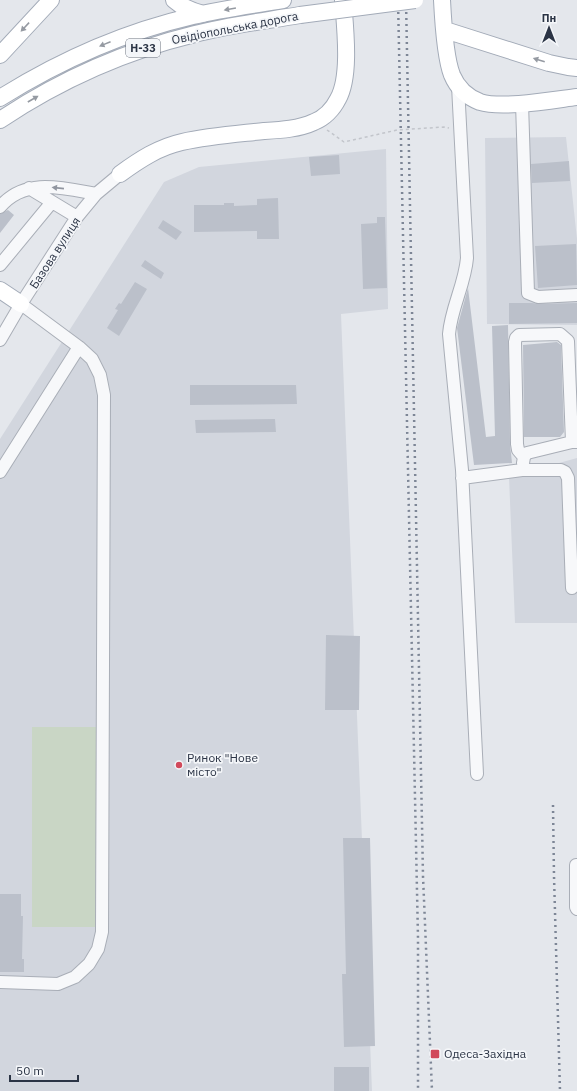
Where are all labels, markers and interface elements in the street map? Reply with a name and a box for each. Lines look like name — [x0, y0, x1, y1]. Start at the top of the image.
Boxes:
one-way arrow — [224, 6, 236, 12]
street label: Овідіопольська дорога — [170, 8, 300, 47]
north arrow — [529, 8, 569, 48]
text: Пн — [542, 11, 556, 25]
one-way arrow — [21, 22, 30, 33]
road number: Н-33 — [126, 39, 160, 57]
one-way arrow — [99, 41, 111, 47]
one-way arrow — [533, 57, 545, 63]
one-way arrow — [27, 95, 39, 102]
one-way arrow — [52, 184, 64, 191]
street label: Базова вулиця — [26, 214, 83, 291]
place label: Ринок "Нове місто" — [187, 750, 258, 779]
marker: Ринок "Нове місто" — [174, 760, 184, 770]
place label: Одеса-Західна — [444, 1046, 527, 1061]
marker: Одеса-Західна — [429, 1048, 441, 1060]
scale bar — [10, 1057, 78, 1083]
text: 50 m — [16, 1063, 44, 1078]

